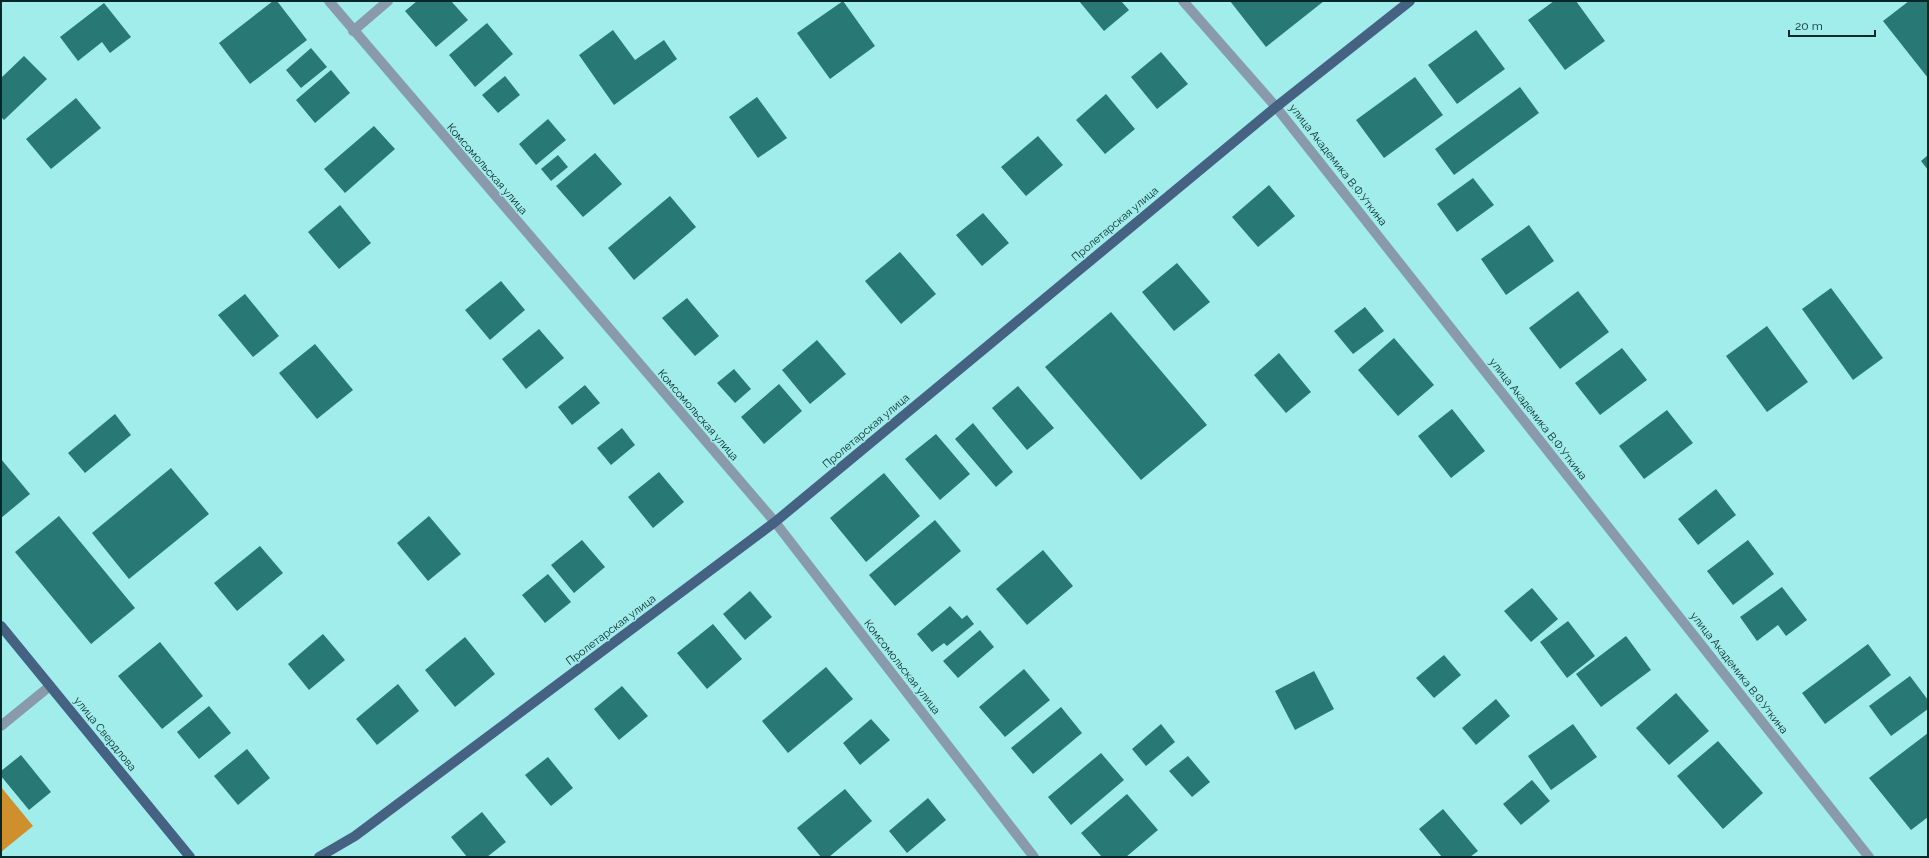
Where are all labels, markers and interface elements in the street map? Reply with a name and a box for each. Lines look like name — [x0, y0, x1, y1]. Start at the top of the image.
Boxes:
scale bar — [1789, 12, 1875, 38]
text: 20 m — [1795, 19, 1823, 33]
street label: улица Академика В.Ф.Уткина — [1286, 102, 1390, 228]
street label: Комсомольская улица — [444, 121, 530, 217]
street label: Пролетарская улица — [1069, 184, 1161, 264]
street label: улица Академика В.Ф.Уткина — [1486, 356, 1590, 482]
street label: Комсомольская улица — [655, 367, 741, 463]
street label: Пролетарская улица — [820, 391, 912, 471]
street label: Пролетарская улица — [564, 592, 658, 668]
street label: улица Академика В.Ф.Уткина — [1687, 610, 1791, 736]
street label: Комсомольская улица — [861, 617, 943, 717]
street label: улица Свердлова — [71, 694, 139, 774]

